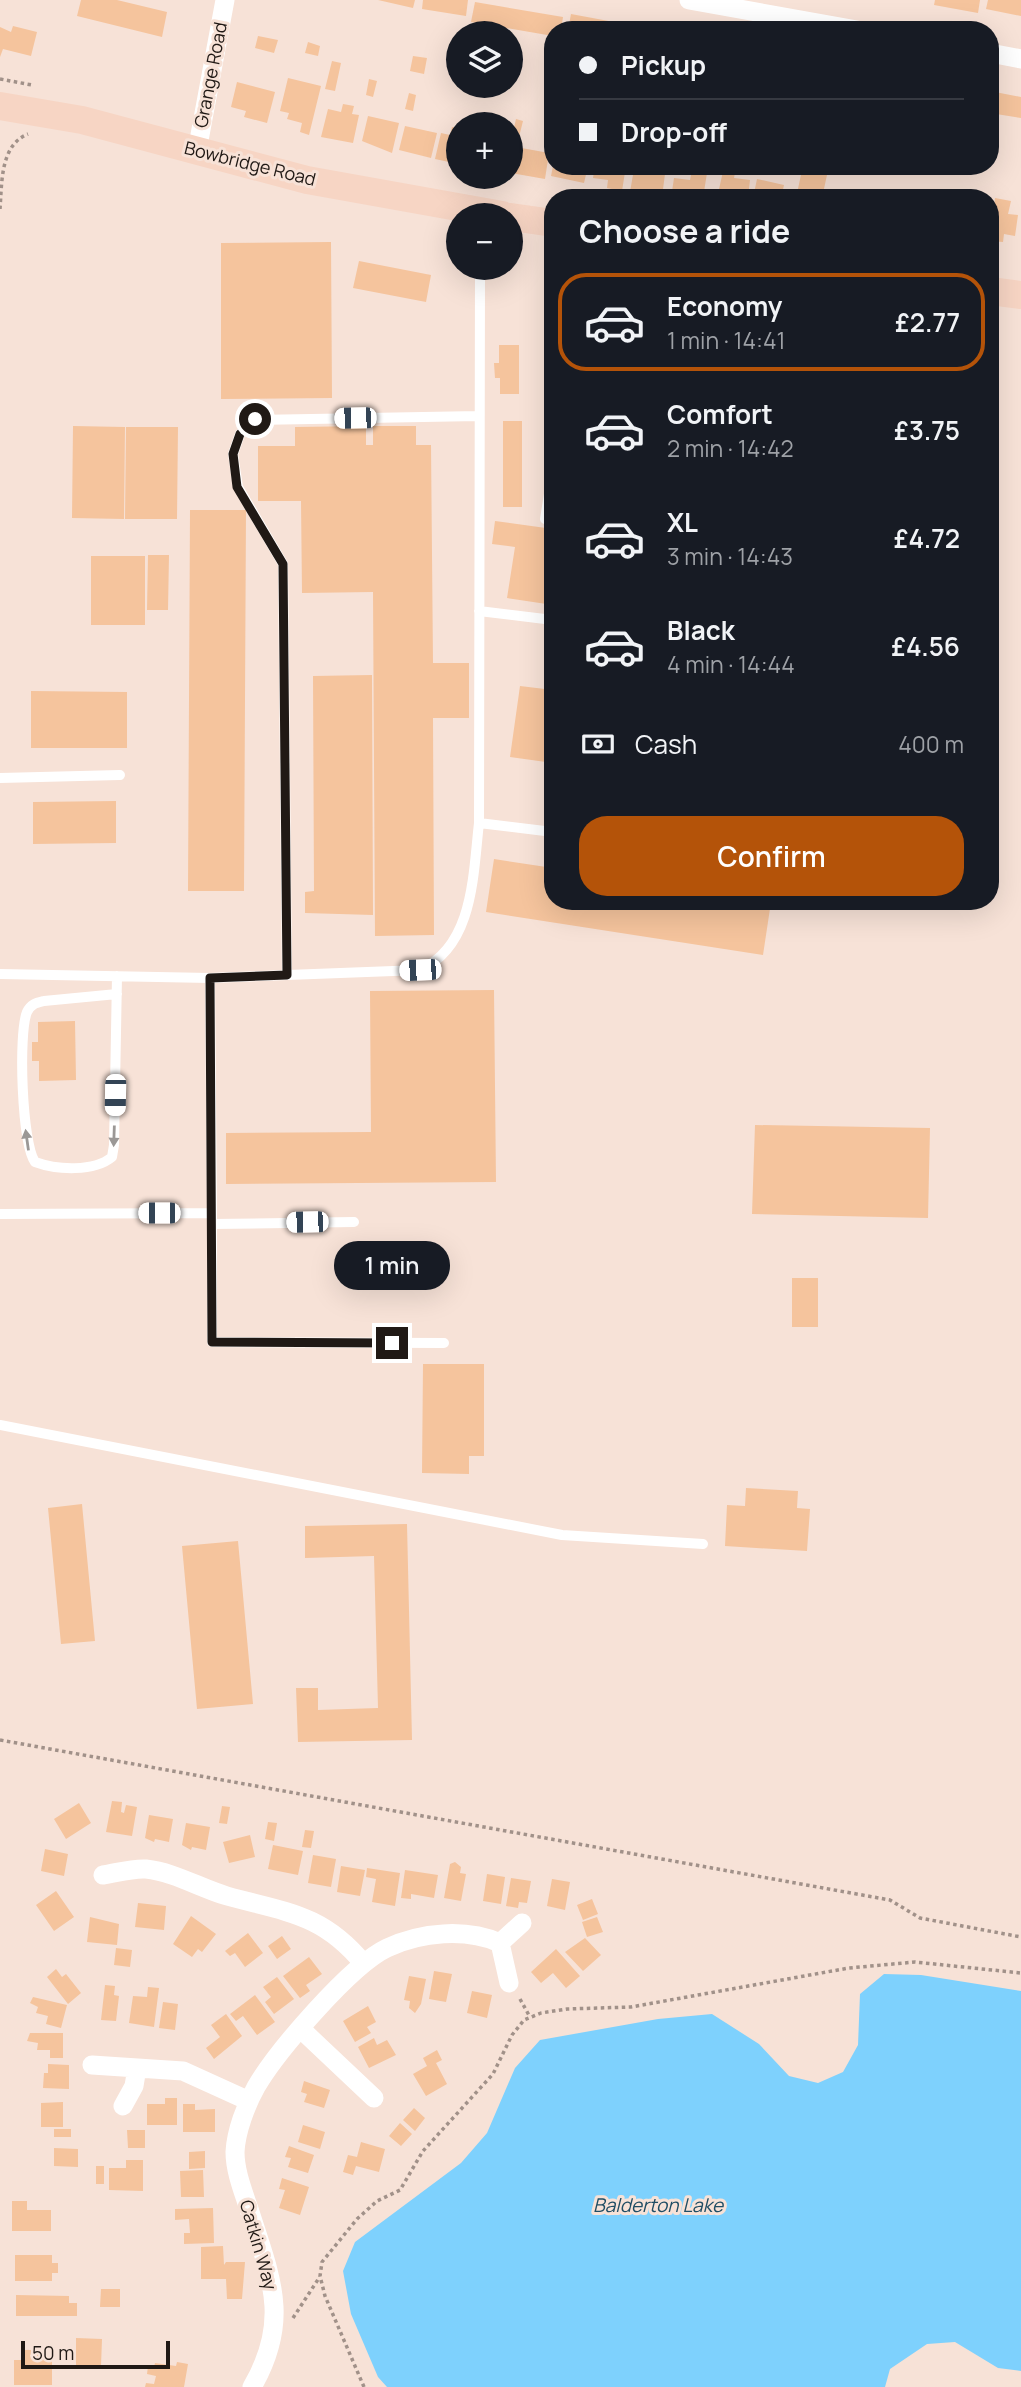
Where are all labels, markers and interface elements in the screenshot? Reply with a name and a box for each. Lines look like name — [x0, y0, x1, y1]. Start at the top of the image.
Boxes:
street label: Grange Road — [188, 20, 232, 130]
map controls — [446, 21, 523, 280]
button: layers — [446, 21, 523, 98]
text: Pickup — [621, 47, 706, 83]
button: + — [446, 112, 523, 189]
text: Drop-off — [621, 114, 727, 150]
street label: Bowbridge Road — [182, 135, 318, 191]
button: − — [446, 203, 523, 280]
text: Choose a ride — [579, 209, 790, 253]
text: Economy — [667, 288, 782, 324]
icon: car — [583, 291, 646, 354]
text: £2.77 — [895, 304, 960, 340]
text: 1 min · 14:41 — [667, 324, 785, 356]
text: Comfort — [667, 396, 773, 432]
icon: car — [583, 399, 646, 462]
route start — [239, 403, 271, 435]
car — [334, 407, 377, 429]
text: £3.75 — [894, 412, 960, 448]
text: 2 min · 14:42 — [667, 432, 794, 464]
text: XL — [667, 504, 698, 540]
icon: car — [583, 507, 646, 570]
text: £4.72 — [894, 520, 960, 556]
text: 3 min · 14:43 — [667, 540, 793, 572]
text: Black — [667, 612, 735, 648]
icon: car — [583, 615, 646, 678]
text: £4.56 — [891, 628, 960, 664]
text: 4 min · 14:44 — [667, 648, 795, 680]
icon: cash — [579, 725, 617, 763]
text: Cash — [635, 726, 697, 762]
text: 400 m — [898, 728, 964, 760]
button: Confirm — [579, 816, 964, 896]
car — [399, 959, 442, 981]
car — [105, 1074, 126, 1116]
one-way arrow — [108, 1125, 120, 1147]
one-way arrow — [21, 1129, 32, 1151]
car — [139, 1203, 181, 1224]
car — [286, 1211, 329, 1233]
callout: 1 min — [334, 1242, 450, 1290]
text: 1 min — [365, 1249, 419, 1281]
route end — [376, 1327, 408, 1359]
water label: Balderton Lake — [593, 2192, 725, 2218]
street label: Catkin Way — [235, 2197, 283, 2293]
scale bar — [21, 2338, 170, 2370]
text: 50 m — [32, 2340, 74, 2366]

